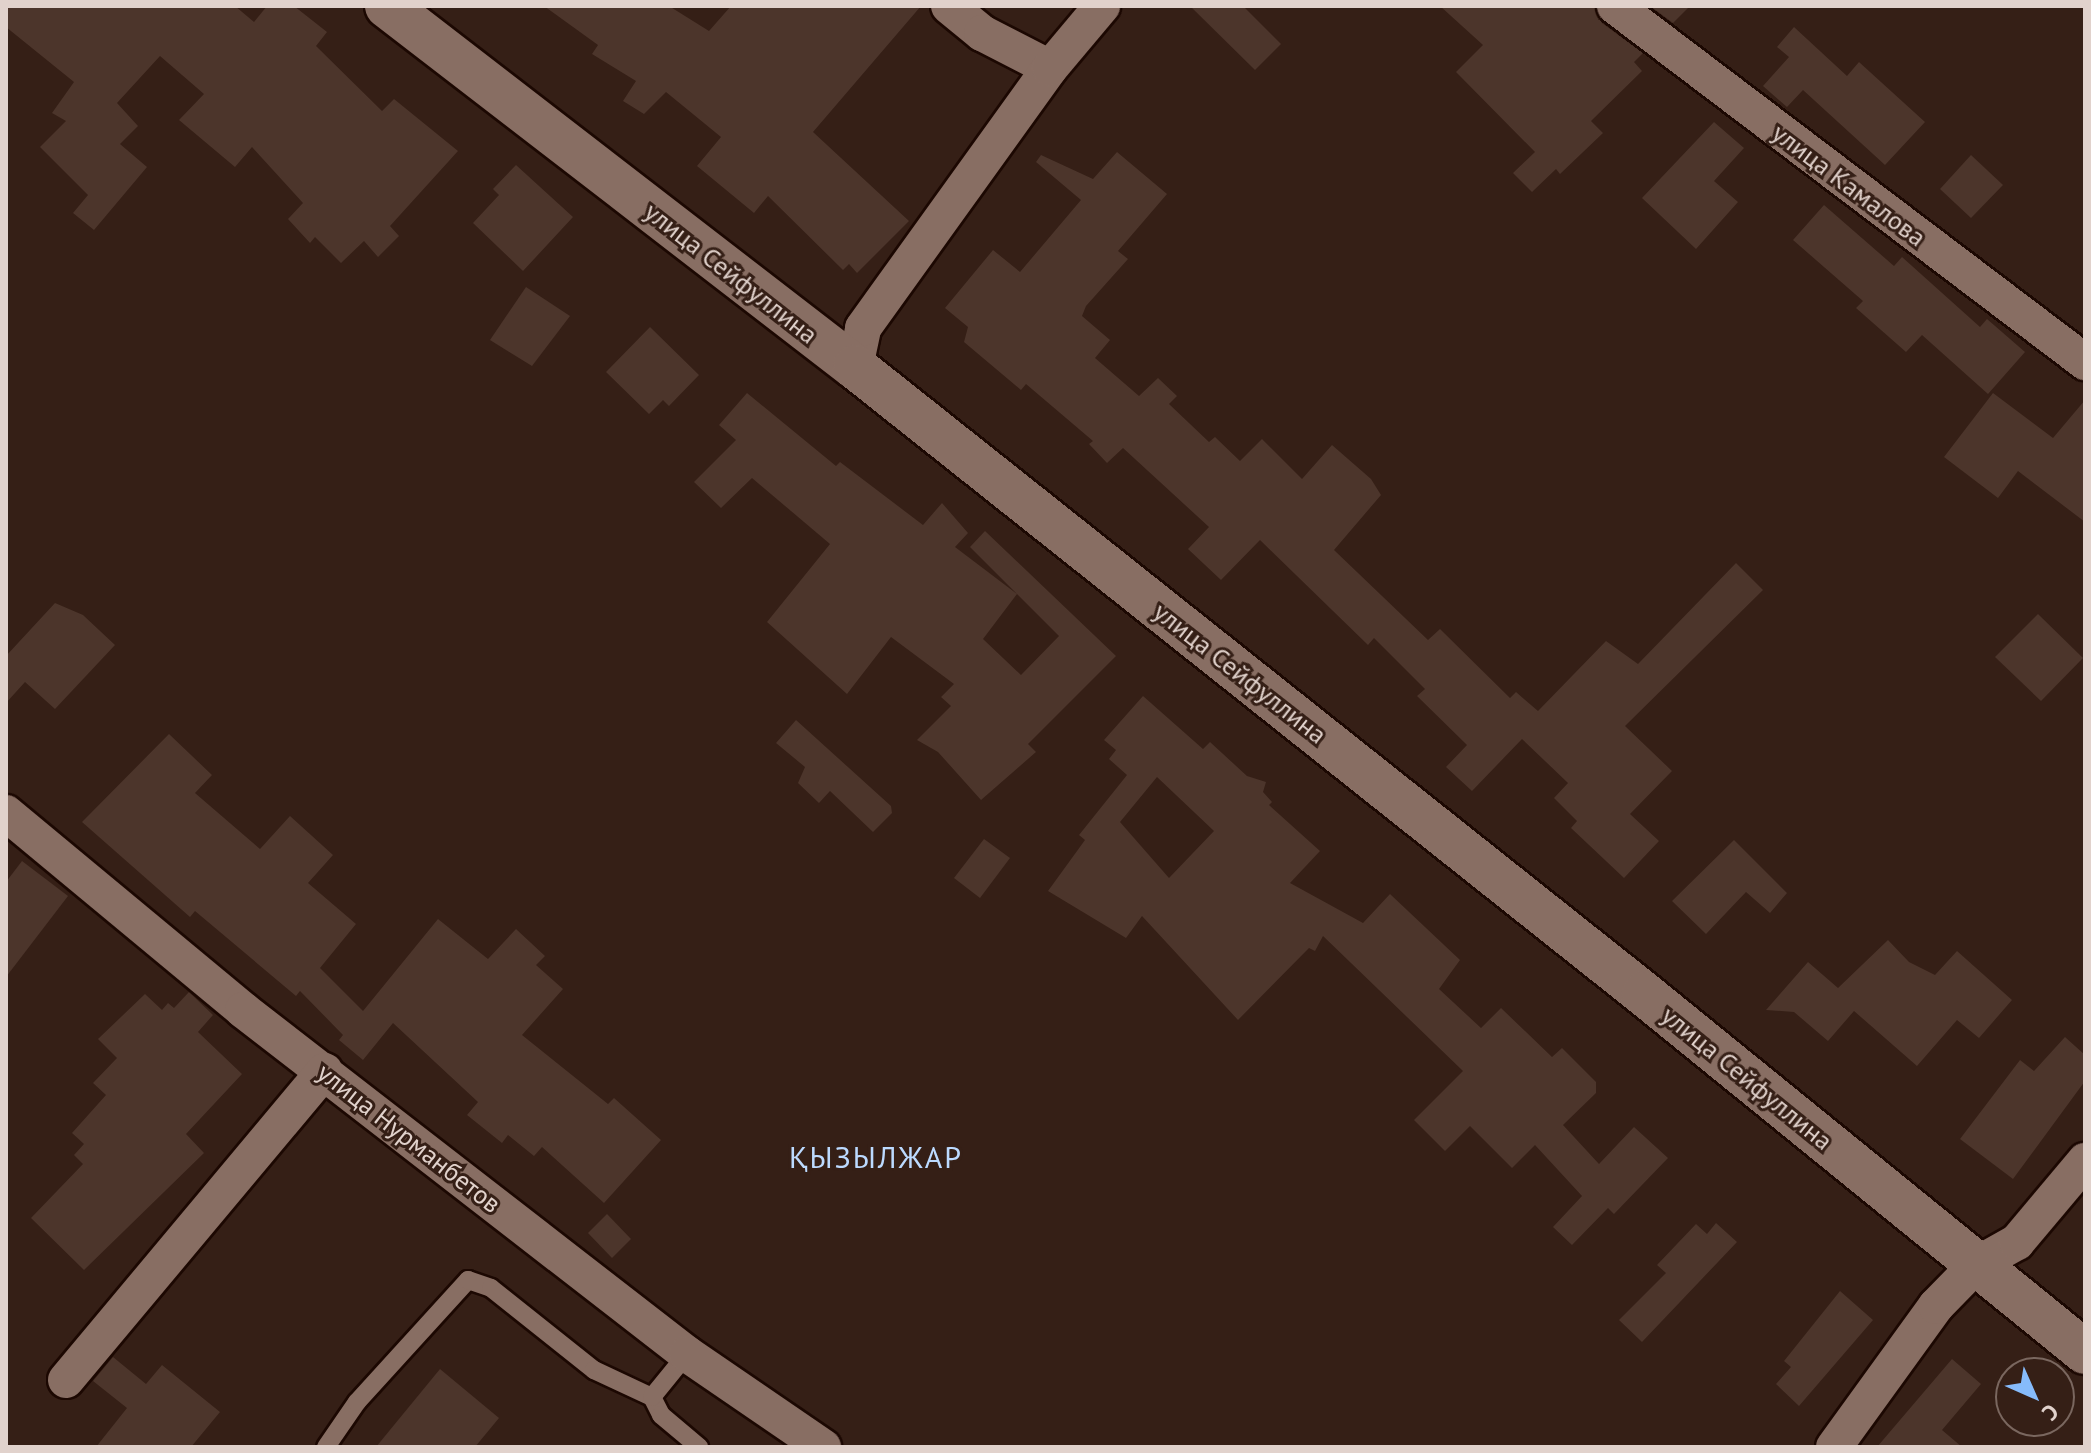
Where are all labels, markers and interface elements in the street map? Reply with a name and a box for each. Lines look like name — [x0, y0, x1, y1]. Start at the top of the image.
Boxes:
street label: улица Камалова — [1766, 117, 1932, 253]
street label: улица Сейфуллина — [638, 196, 824, 350]
street label: улица Сейфуллина — [1147, 596, 1333, 750]
street label: улица Сейфуллина — [1655, 1000, 1839, 1156]
street label: улица Нурманбетов — [311, 1057, 507, 1219]
district label: ҚЫЗЫЛЖАР — [789, 1139, 963, 1175]
north arrow — [1995, 1357, 2075, 1437]
text: С — [2036, 1398, 2065, 1427]

